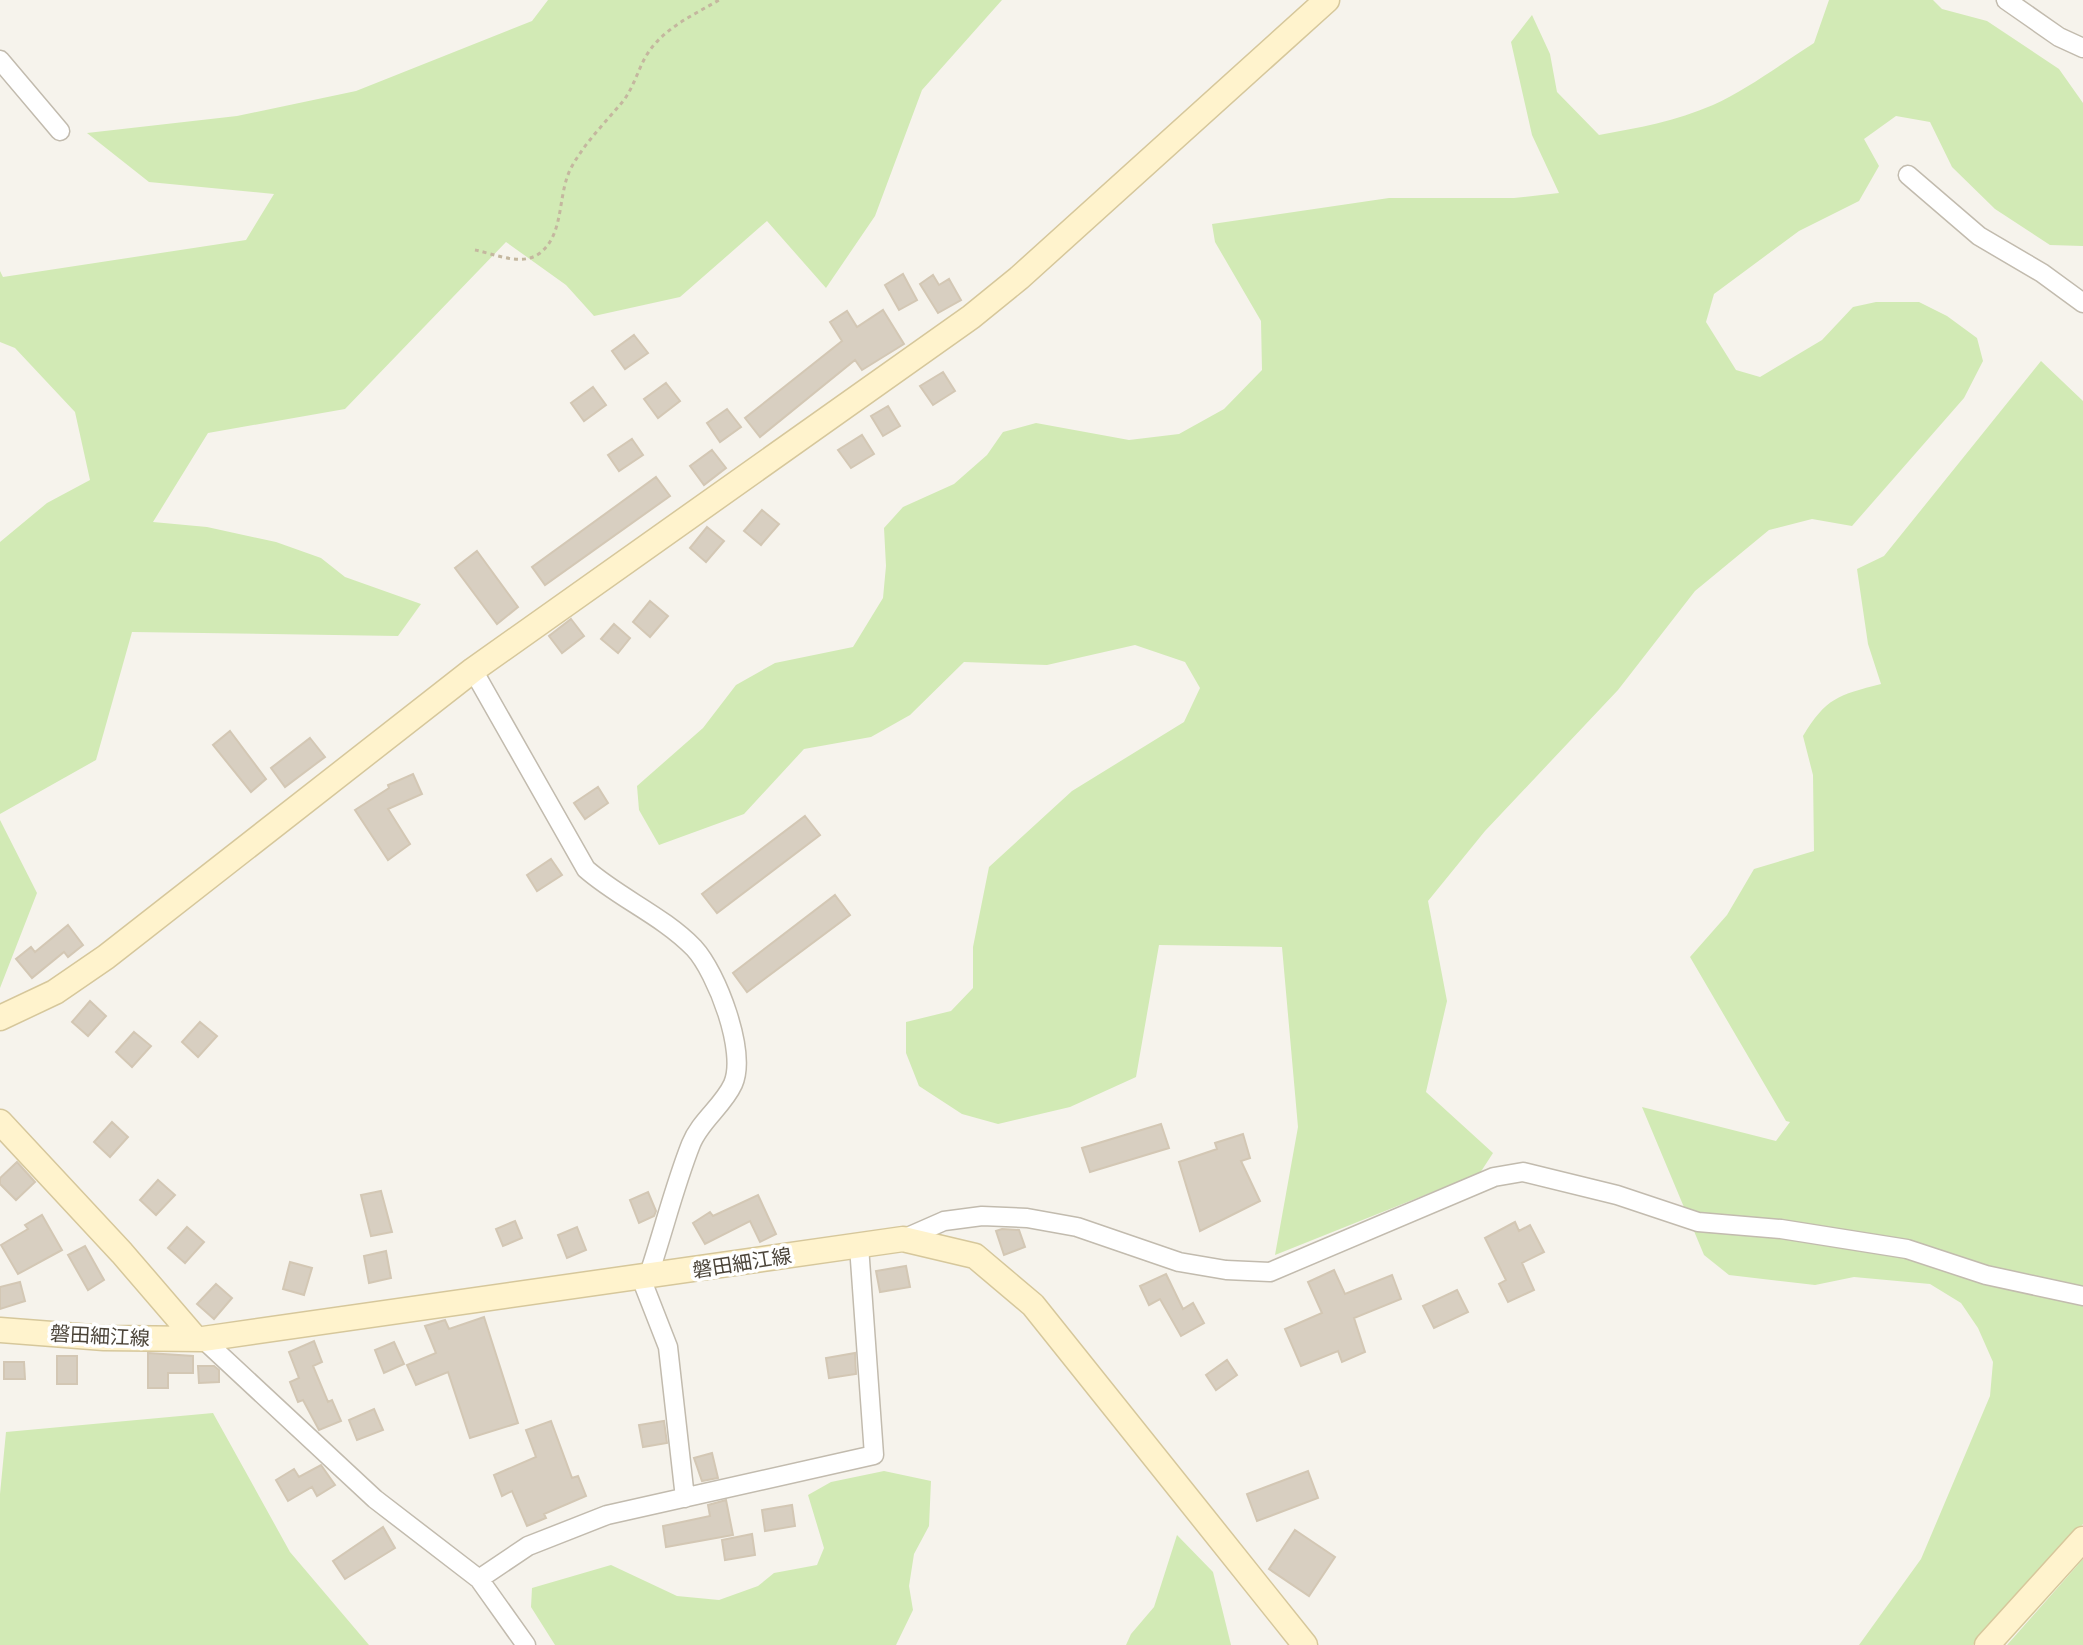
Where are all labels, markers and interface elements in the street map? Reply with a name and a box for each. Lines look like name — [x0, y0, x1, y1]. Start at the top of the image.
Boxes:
street label: 磐田細江線 — [691, 1242, 793, 1284]
street label: 磐田細江線 — [49, 1320, 151, 1352]

